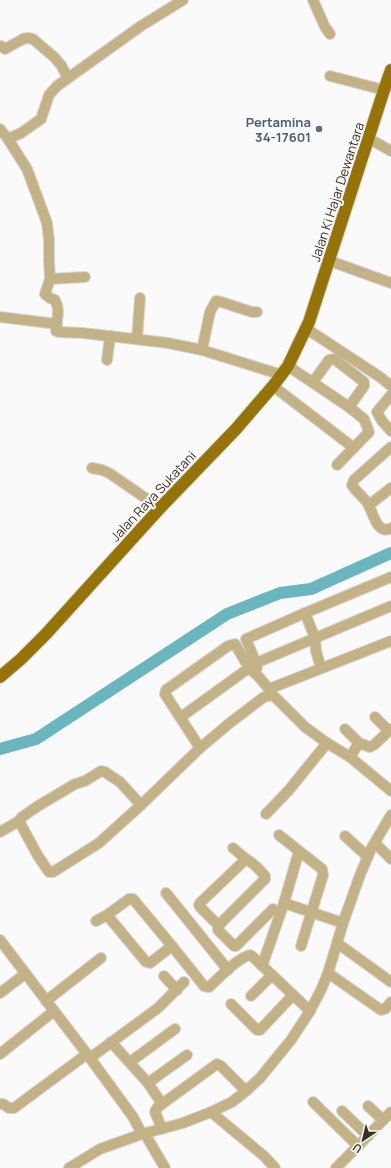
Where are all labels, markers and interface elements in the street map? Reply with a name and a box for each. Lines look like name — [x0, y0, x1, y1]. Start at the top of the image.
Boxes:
place label: Pertamina 34-17601 — [246, 113, 311, 146]
street label: Jalan Ki Hajar Dewantara — [306, 120, 368, 264]
marker: Pertamina 34-17601 — [314, 124, 324, 134]
street label: Jalan Raya Sukatani — [106, 447, 200, 545]
north arrow — [343, 1120, 383, 1160]
text: U — [349, 1140, 365, 1157]

